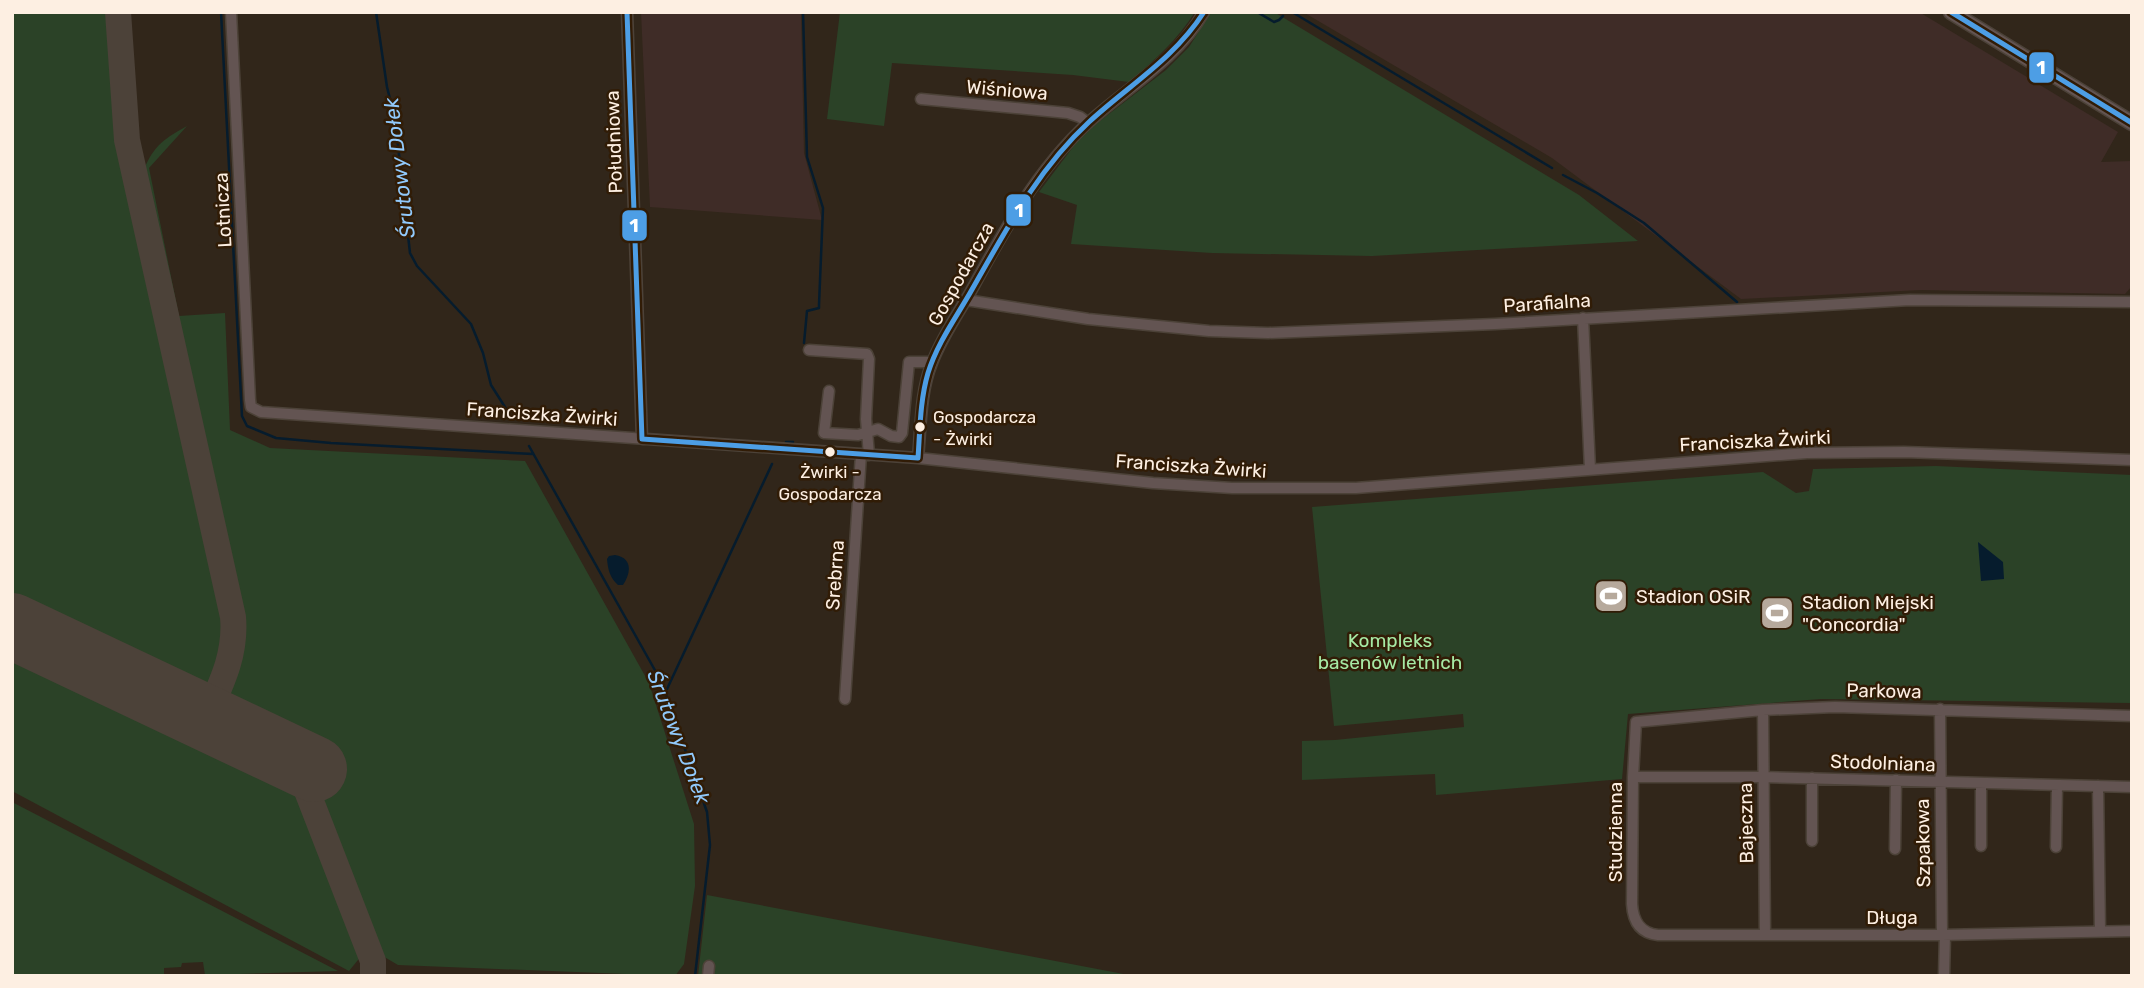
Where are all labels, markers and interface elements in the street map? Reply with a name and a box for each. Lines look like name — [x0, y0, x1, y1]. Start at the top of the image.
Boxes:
line badge: 1 — [2028, 51, 2055, 84]
text: 1 — [2036, 56, 2046, 79]
street label: Wiśniowa — [965, 75, 1049, 105]
street label: Południowa — [601, 90, 627, 194]
water label: Śrutowy Dołek — [378, 95, 420, 240]
street label: Lotnicza — [210, 172, 236, 248]
line badge: 1 — [1005, 193, 1032, 227]
text: 1 — [1014, 199, 1024, 222]
line badge: 1 — [621, 209, 648, 242]
text: 1 — [629, 214, 639, 237]
street label: Gospodarcza — [923, 218, 999, 330]
street label: Parafialna — [1503, 288, 1591, 318]
street label: Franciszka Żwirki — [466, 397, 618, 431]
place label: Gospodarcza - Żwirki — [933, 407, 1036, 449]
marker: Gospodarcza - Żwirki — [913, 420, 927, 434]
street label: Franciszka Żwirki — [1679, 426, 1831, 456]
marker: Żwirki - Gospodarcza — [823, 445, 837, 459]
street label: Franciszka Żwirki — [1115, 449, 1267, 483]
place label: Żwirki - Gospodarcza — [778, 462, 882, 504]
street label: Srebrna — [821, 539, 849, 611]
sports icon: Stadion OSiR — [1592, 577, 1630, 615]
place label: Stadion OSiR — [1636, 585, 1750, 608]
place label: Stadion Miejski "Concordia" — [1802, 591, 1934, 636]
sports icon: Stadion Miejski "Concordia" — [1758, 594, 1796, 632]
park label: Kompleks basenów letnich — [1318, 629, 1462, 674]
water label: Śrutowy Dołek — [642, 666, 716, 809]
street label: Parkowa — [1846, 679, 1922, 703]
street label: Stodolniana — [1830, 750, 1936, 776]
street label: Studzienna — [1604, 782, 1627, 882]
street label: Bajeczna — [1734, 782, 1758, 864]
street label: Szpakowa — [1911, 798, 1935, 888]
street label: Długa — [1866, 906, 1918, 929]

